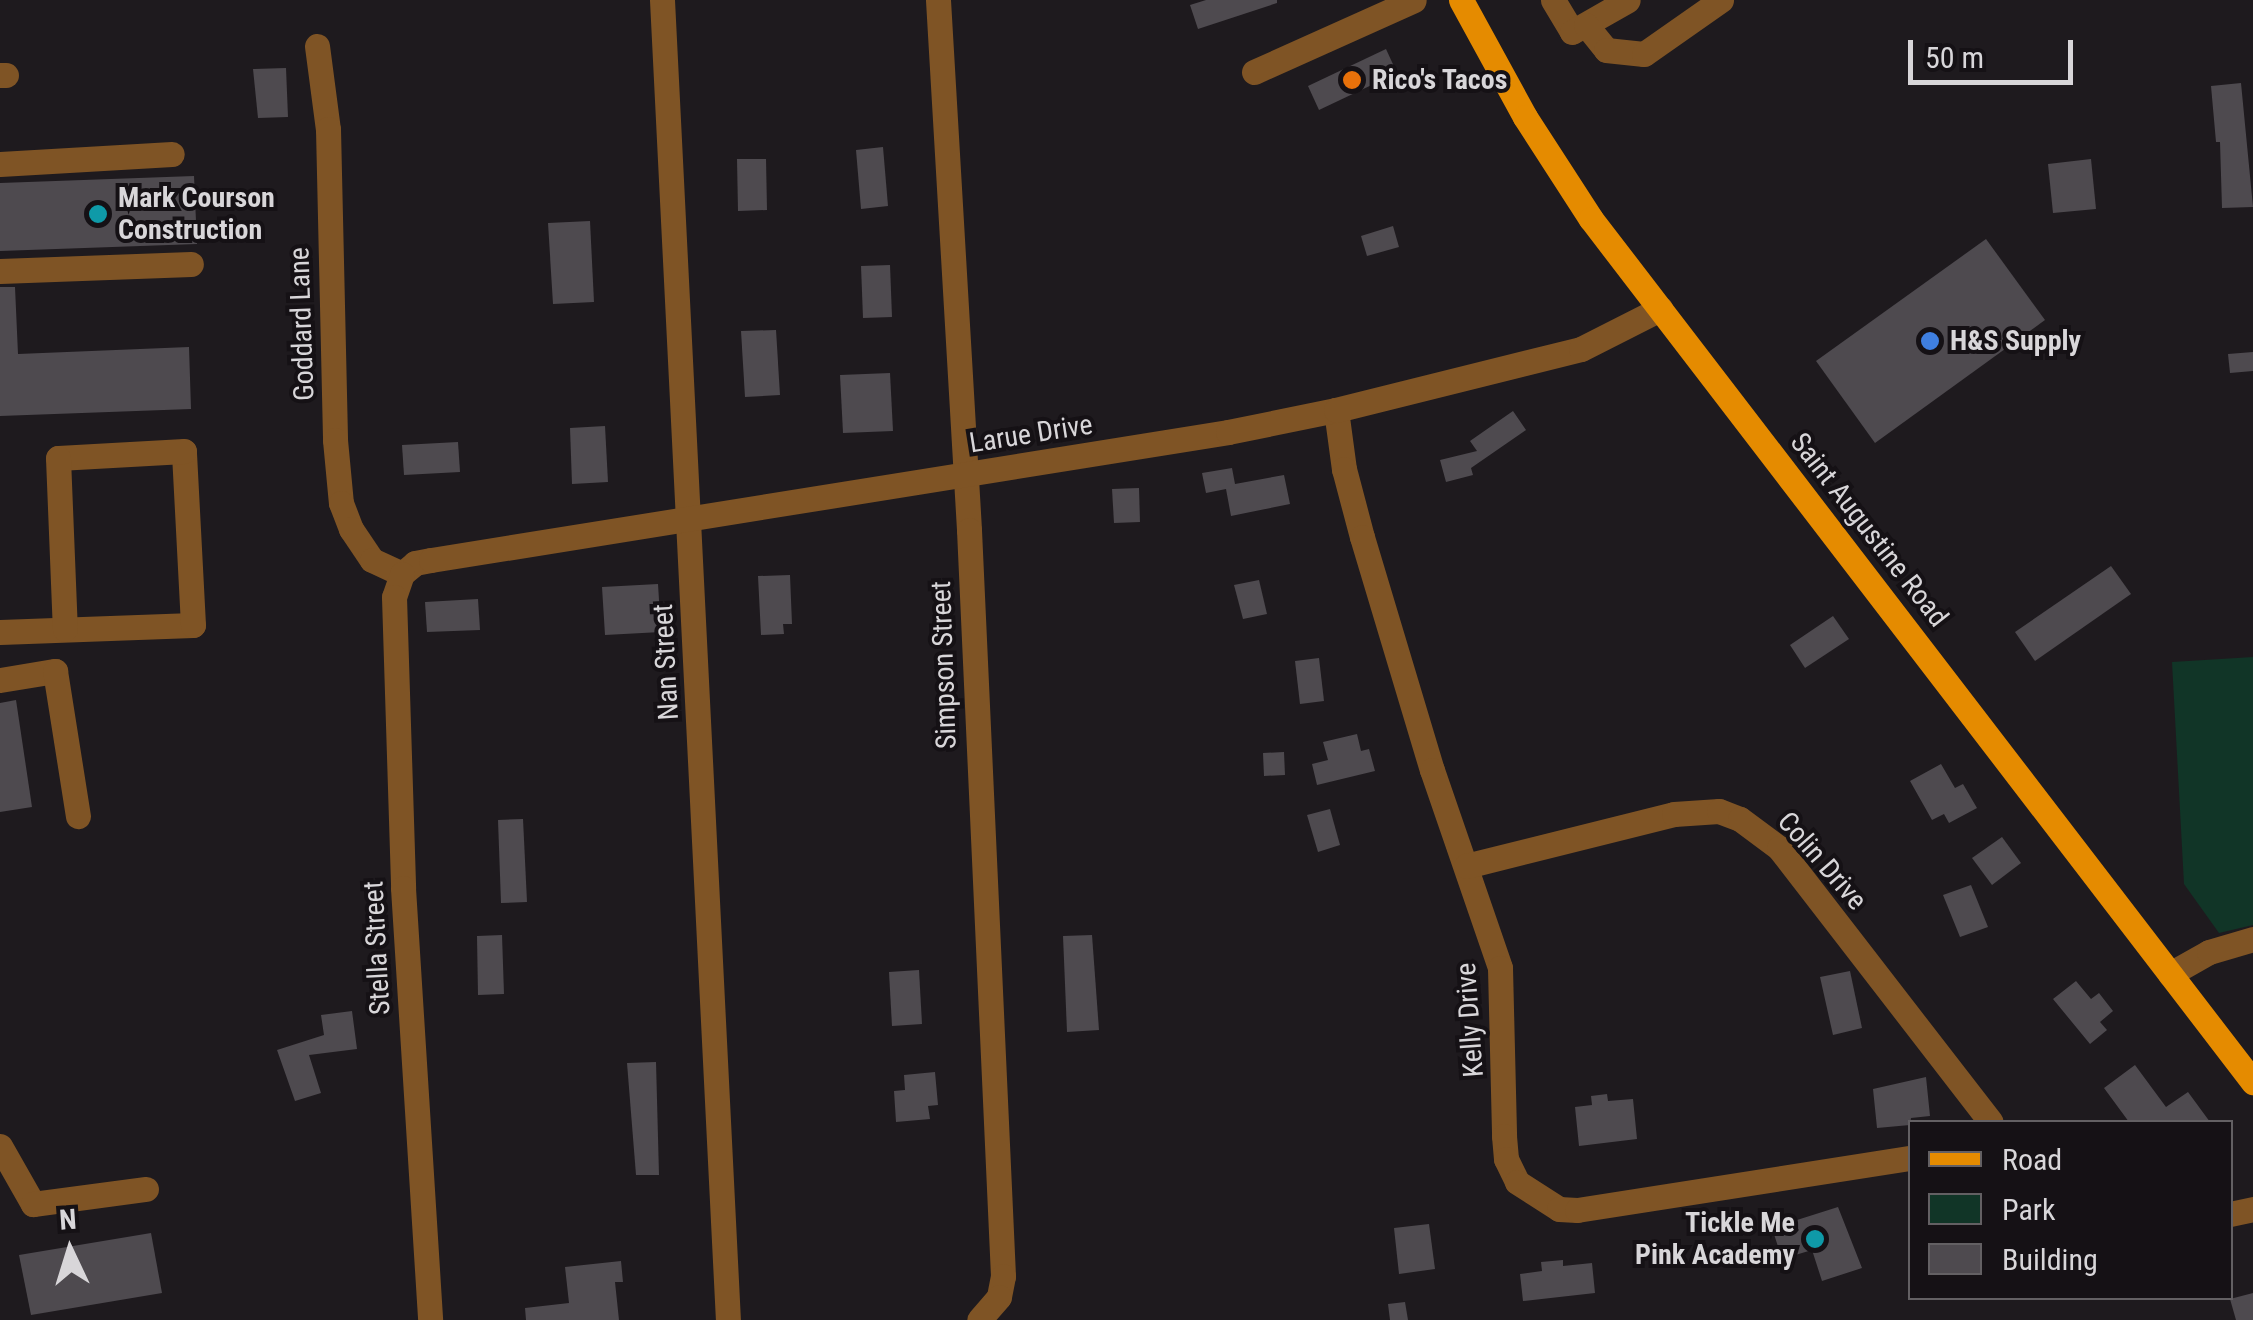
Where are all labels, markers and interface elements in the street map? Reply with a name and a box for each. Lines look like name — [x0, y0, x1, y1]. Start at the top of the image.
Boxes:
scale bar — [1913, 20, 2078, 82]
text: 50 m — [1925, 40, 1984, 75]
place label: Rico's Tacos — [1372, 63, 1508, 97]
marker: Rico's Tacos — [1341, 69, 1363, 91]
place label: Mark Courson Construction — [118, 181, 275, 247]
marker: Mark Courson Construction — [87, 203, 109, 225]
street label: Goddard Lane — [283, 247, 321, 401]
place label: H&S Supply — [1950, 324, 2081, 358]
marker: H&S Supply — [1919, 330, 1941, 352]
street label: Larue Drive — [967, 408, 1095, 460]
street label: Saint Augustine Road — [1783, 427, 1955, 633]
street label: Simpson Street — [924, 580, 964, 750]
street label: Nan Street — [646, 603, 686, 721]
street label: Colin Drive — [1770, 805, 1874, 917]
street label: Stella Street — [357, 880, 397, 1016]
street label: Kelly Drive — [1449, 962, 1491, 1078]
legend — [1908, 1120, 2233, 1300]
text: Road — [2002, 1142, 2062, 1177]
text: Park — [2002, 1192, 2056, 1227]
north arrow — [20, 1200, 120, 1300]
text: N — [58, 1203, 78, 1237]
place label: Tickle Me Pink Academy — [1635, 1206, 1795, 1272]
marker: Tickle Me Pink Academy — [1804, 1228, 1826, 1250]
text: Building — [2002, 1242, 2098, 1277]

